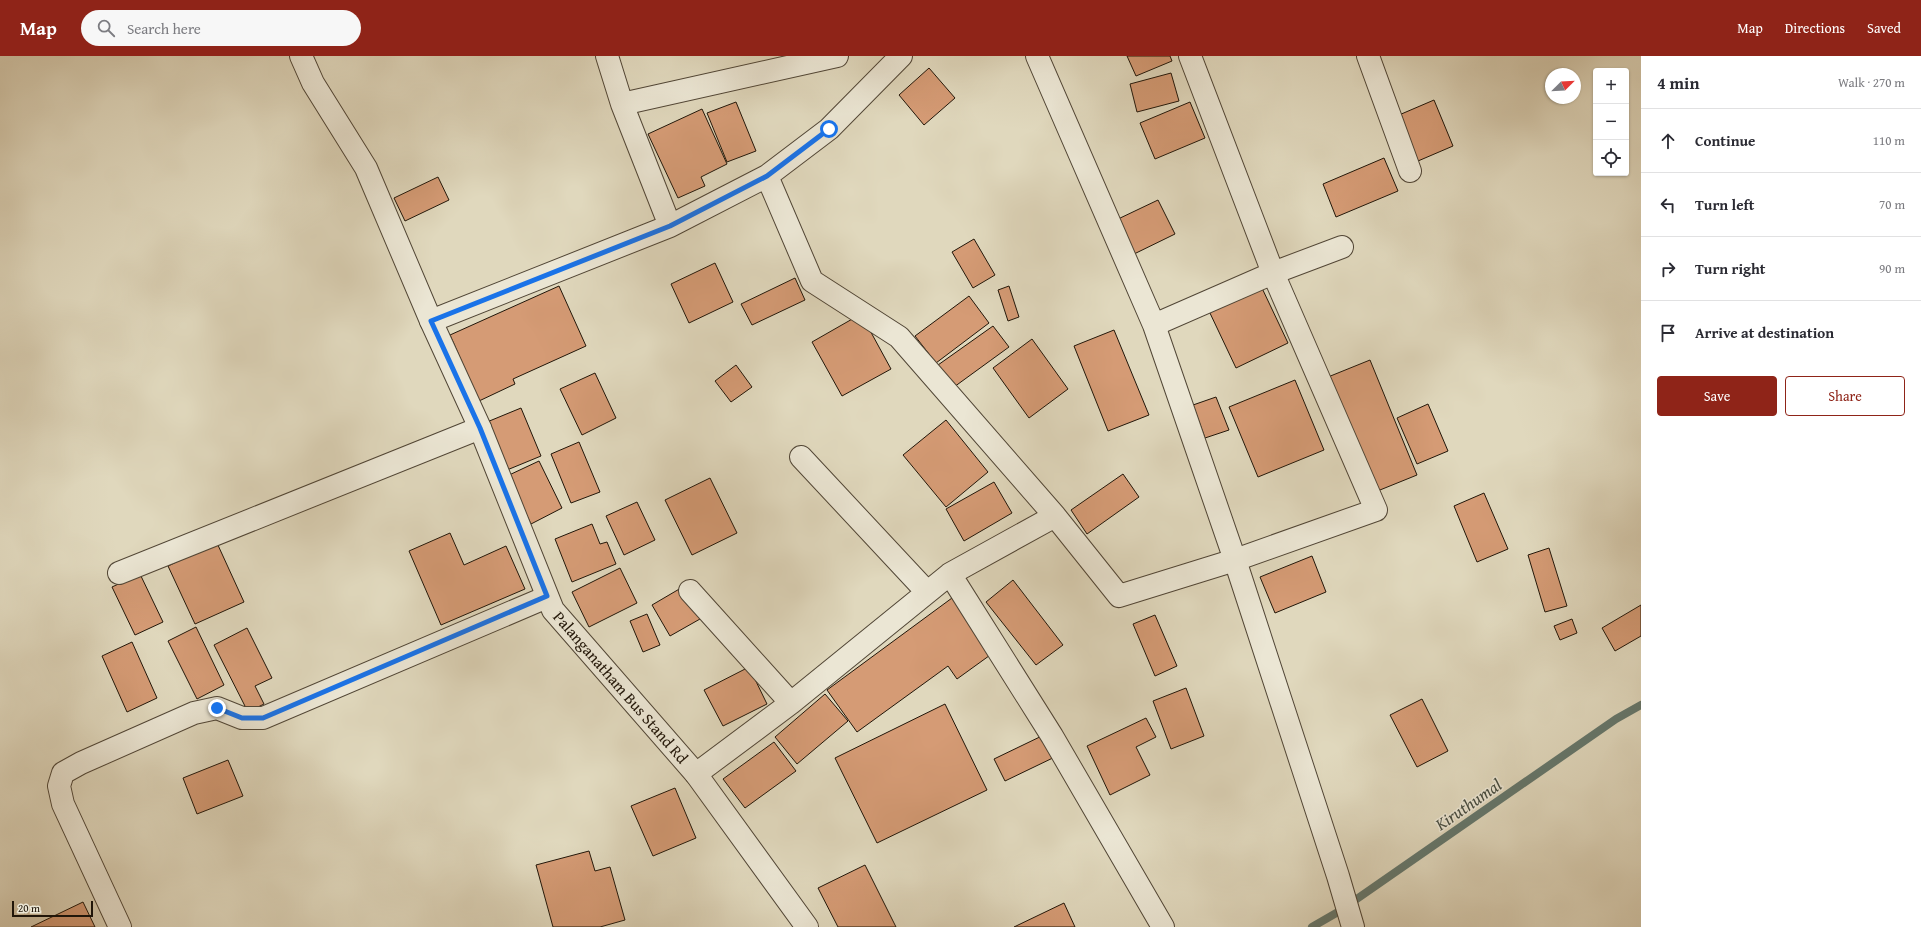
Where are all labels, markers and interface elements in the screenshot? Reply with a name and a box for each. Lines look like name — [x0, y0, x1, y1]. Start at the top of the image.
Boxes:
search box — [81, 10, 361, 46]
text: Map — [20, 14, 57, 42]
icon: search — [95, 17, 117, 39]
text: Search here — [127, 18, 201, 39]
text: Map — [1737, 18, 1763, 38]
text: Directions — [1785, 18, 1845, 38]
text: Saved — [1867, 18, 1901, 38]
north arrow — [1545, 68, 1581, 104]
map controls — [1593, 68, 1629, 176]
button: + — [1593, 68, 1629, 104]
text: 4 min — [1657, 70, 1699, 95]
text: Walk · 270 m — [1838, 73, 1905, 92]
button: − — [1593, 104, 1629, 140]
route start — [820, 120, 838, 138]
icon: ahead — [1657, 130, 1679, 152]
text: Continue — [1695, 130, 1756, 151]
text: 110 m — [1873, 131, 1905, 150]
button: locate — [1593, 140, 1629, 176]
icon: left — [1657, 194, 1679, 216]
text: Turn left — [1695, 194, 1754, 215]
text: 70 m — [1879, 195, 1905, 214]
icon: right — [1657, 258, 1679, 280]
text: Turn right — [1695, 258, 1766, 279]
text: 90 m — [1879, 259, 1905, 278]
icon: arrive — [1657, 322, 1679, 344]
text: Arrive at destination — [1695, 322, 1834, 343]
button: Save — [1657, 376, 1777, 416]
button: Share — [1785, 376, 1905, 416]
street label: Palanganatham Bus Stand Rd — [548, 605, 694, 769]
route end — [208, 699, 226, 717]
water label: Kiruthumal — [1429, 772, 1506, 837]
scale bar — [12, 899, 93, 918]
text: 20 m — [18, 900, 40, 916]

